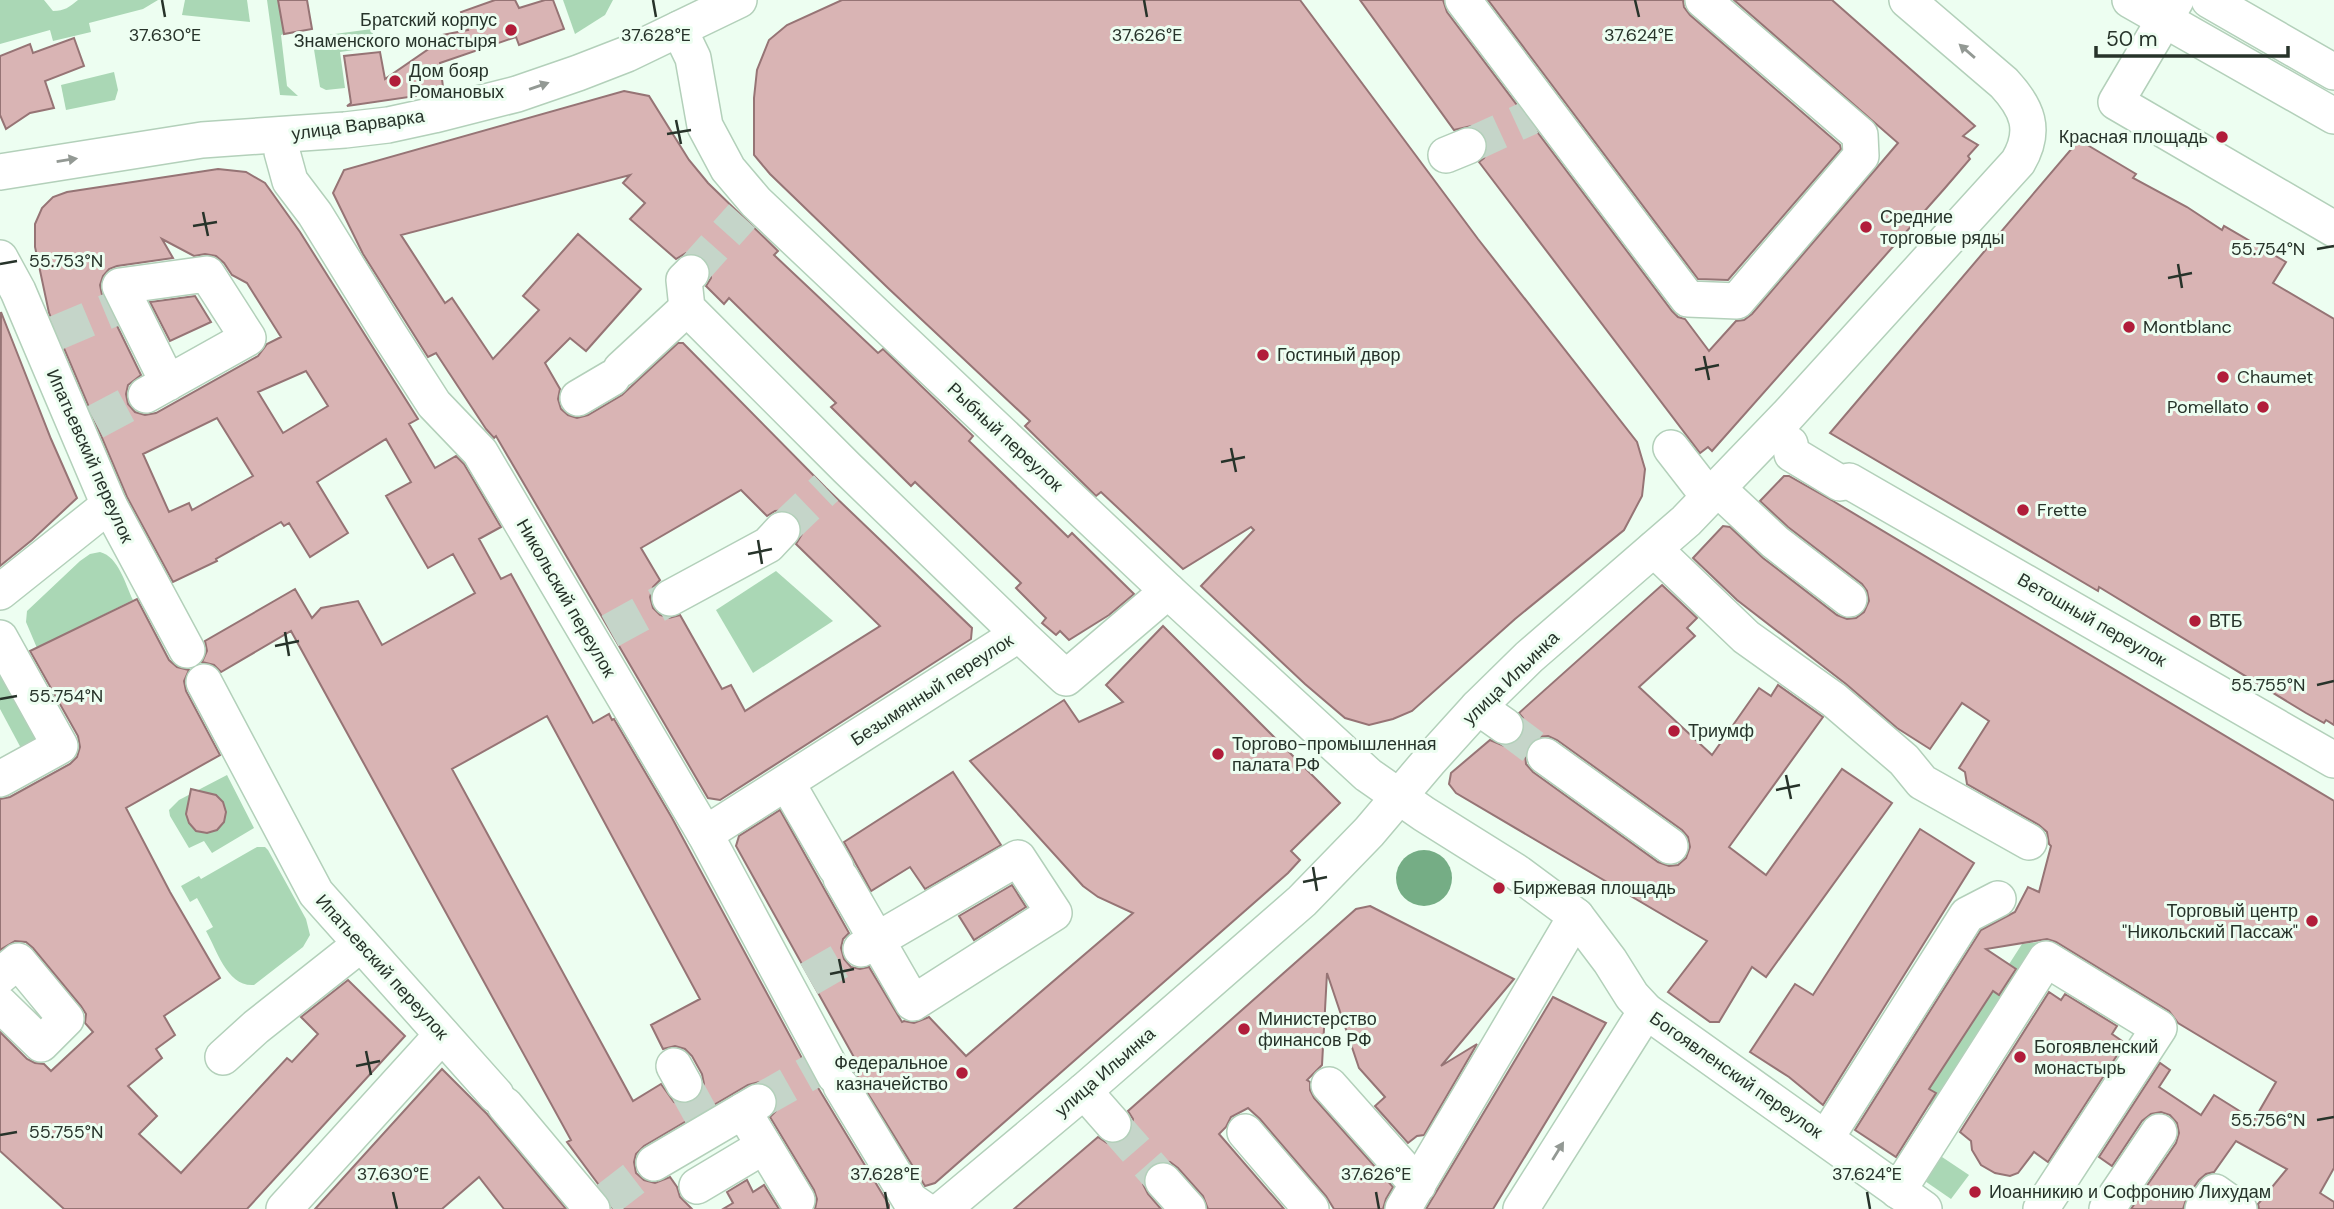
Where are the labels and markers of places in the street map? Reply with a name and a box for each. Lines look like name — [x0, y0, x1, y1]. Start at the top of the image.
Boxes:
place label: Братский корпус Знаменского монастыря — [294, 8, 497, 53]
marker: Братский корпус Знаменского монастыря — [503, 22, 519, 38]
place label: Дом бояр Романовых — [409, 59, 504, 104]
marker: Дом бояр Романовых — [387, 73, 403, 89]
place label: Красная площадь — [2059, 125, 2208, 149]
marker: Красная площадь — [2214, 129, 2230, 145]
place label: Средние торговые ряды — [1880, 205, 2005, 250]
marker: Средние торговые ряды — [1858, 219, 1874, 235]
place label: Montblanc — [2143, 315, 2232, 339]
marker: Montblanc — [2121, 319, 2137, 335]
place label: Гостиный двор — [1277, 343, 1400, 367]
marker: Гостиный двор — [1255, 347, 1271, 363]
place label: Chaumet — [2237, 365, 2313, 389]
marker: Chaumet — [2215, 369, 2231, 385]
place label: Pomellato — [2167, 395, 2249, 419]
marker: Pomellato — [2255, 399, 2271, 415]
place label: Frette — [2037, 498, 2087, 522]
marker: Frette — [2015, 502, 2031, 518]
place label: ВТБ — [2209, 609, 2243, 633]
marker: ВТБ — [2187, 613, 2203, 629]
place label: Триумф — [1688, 719, 1754, 743]
marker: Триумф — [1666, 723, 1682, 739]
place label: Торгово-промышленная палата РФ — [1232, 732, 1437, 777]
marker: Торгово-промышленная палата РФ — [1210, 746, 1226, 762]
place label: Биржевая площадь — [1513, 876, 1676, 900]
marker: Биржевая площадь — [1491, 880, 1507, 896]
place label: Торговый центр "Никольский Пассаж" — [2122, 899, 2298, 944]
marker: Торговый центр "Никольский Пассаж" — [2304, 913, 2320, 929]
place label: Министерство финансов РФ — [1258, 1007, 1377, 1052]
marker: Министерство финансов РФ — [1236, 1021, 1252, 1037]
place label: Богоявленский монастырь — [2034, 1035, 2158, 1080]
marker: Богоявленский монастырь — [2012, 1049, 2028, 1065]
place label: Федеральное казначейство — [834, 1051, 948, 1096]
marker: Федеральное казначейство — [954, 1065, 970, 1081]
place label: Иоанникию и Софронию Лихудам — [1989, 1180, 2271, 1204]
marker: Иоанникию и Софронию Лихудам — [1967, 1184, 1983, 1200]

